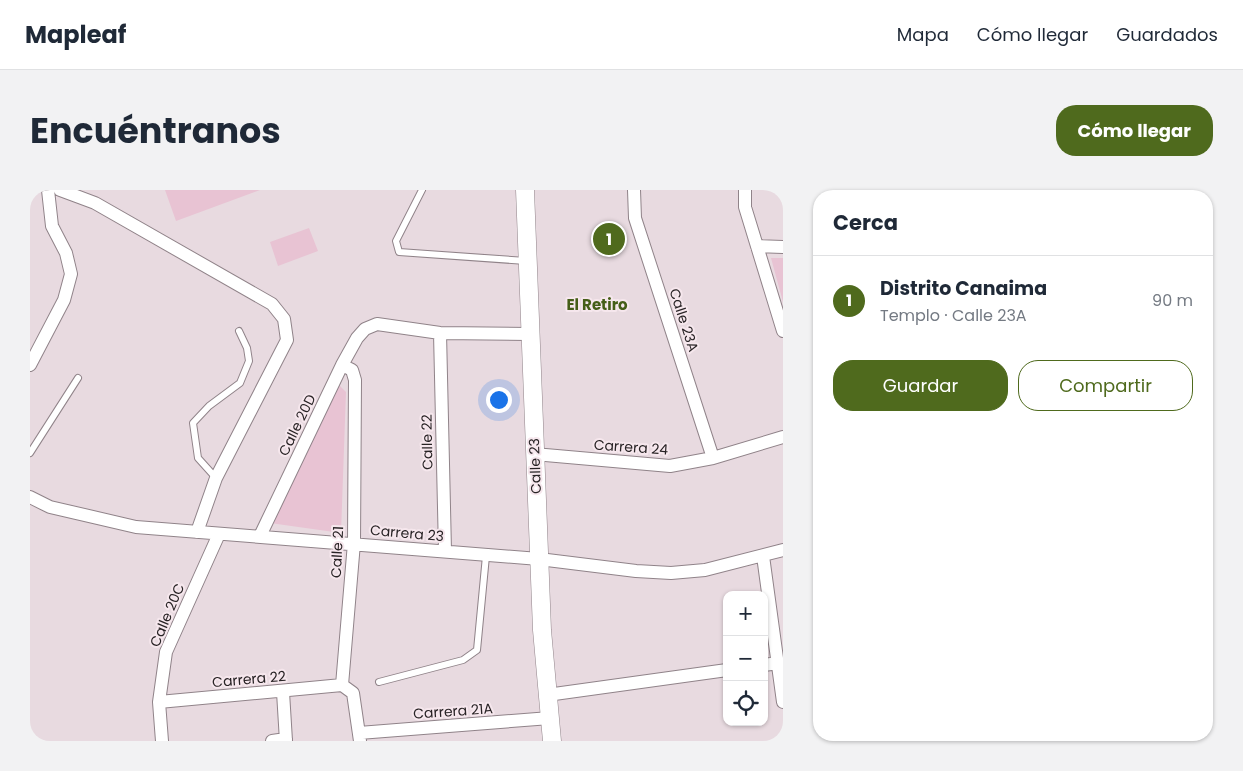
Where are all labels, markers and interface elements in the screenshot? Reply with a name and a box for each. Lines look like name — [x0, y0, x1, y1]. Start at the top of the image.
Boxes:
text: Mapleaf — [25, 18, 126, 51]
text: Mapa — [897, 22, 949, 47]
text: Cómo llegar — [977, 22, 1088, 47]
text: Guardados — [1116, 22, 1218, 47]
button: Cómo llegar — [1056, 105, 1213, 156]
text: Encuéntranos — [30, 106, 281, 155]
text: Cerca — [833, 208, 898, 237]
pin: 1 — [593, 220, 625, 258]
text: Distrito Canaima — [880, 275, 1047, 302]
street label: Calle 23A — [664, 286, 704, 354]
text: 1 — [846, 289, 852, 312]
text: 90 m — [1152, 289, 1193, 312]
district label: El Retiro — [566, 294, 628, 315]
text: Templo · Calle 23A — [880, 304, 1027, 327]
button: Guardar — [833, 360, 1008, 411]
button: Compartir — [1018, 360, 1193, 411]
your location — [486, 387, 512, 413]
street label: Calle 20D — [273, 391, 321, 459]
street label: Calle 22 — [417, 414, 437, 470]
street label: Carrera 24 — [593, 434, 669, 460]
street label: Calle 23 — [524, 438, 546, 494]
street label: Carrera 23 — [369, 520, 445, 546]
street label: Calle 21 — [326, 525, 348, 579]
street label: Calle 20C — [145, 580, 189, 650]
map controls — [723, 591, 768, 726]
button: + — [723, 591, 768, 636]
button: − — [723, 636, 768, 681]
street label: Carrera 22 — [211, 666, 287, 692]
button: locate — [723, 681, 768, 726]
street label: Carrera 21A — [413, 698, 493, 724]

